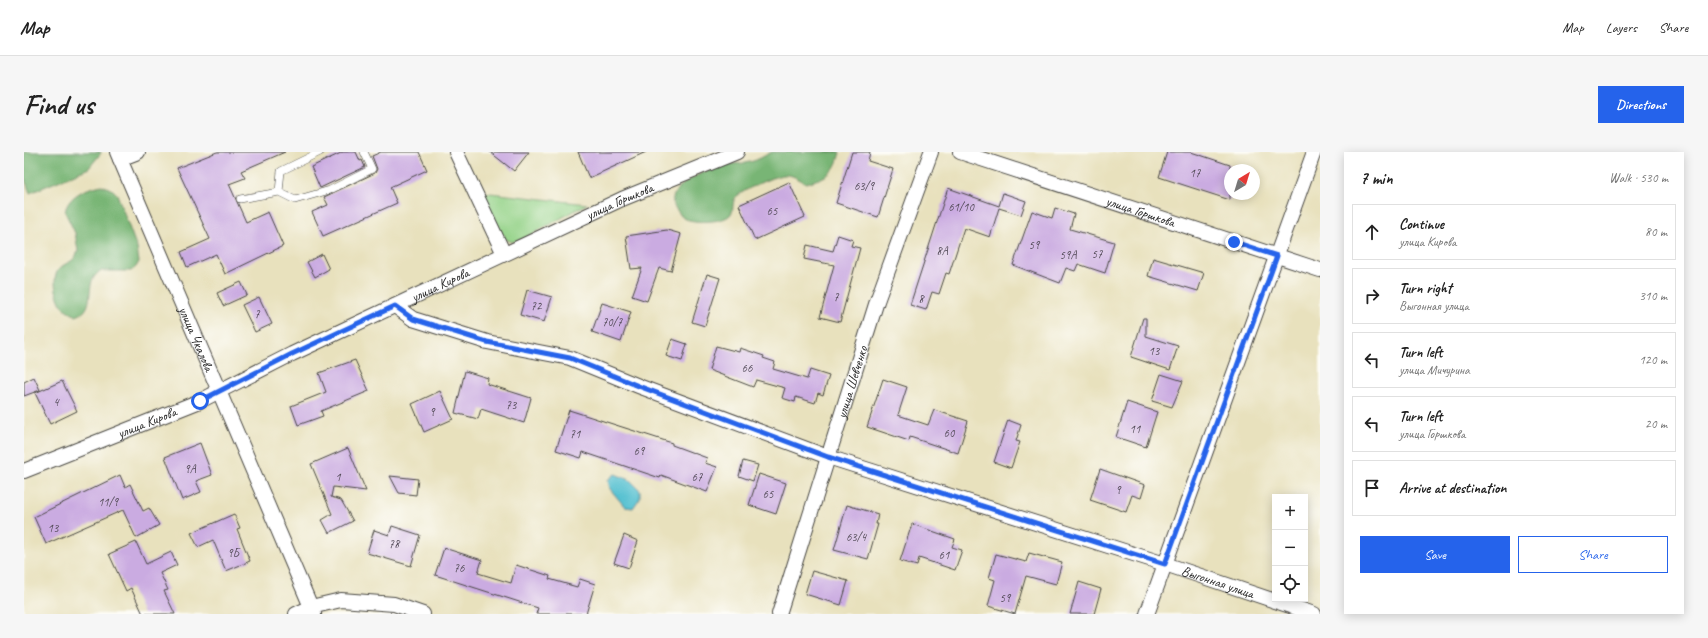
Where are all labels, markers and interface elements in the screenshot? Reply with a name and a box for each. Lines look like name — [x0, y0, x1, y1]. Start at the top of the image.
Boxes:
text: Map — [20, 16, 50, 40]
text: Map — [1562, 19, 1584, 36]
text: Layers — [1606, 19, 1637, 36]
text: Share — [1659, 19, 1688, 36]
button: Directions — [1598, 86, 1684, 123]
text: Find us — [24, 87, 94, 122]
north arrow — [1224, 164, 1260, 200]
house number: 17 — [1190, 165, 1201, 181]
text: 7 min — [1360, 168, 1393, 189]
text: Walk · 530 m — [1609, 170, 1668, 186]
street label: улица Горшкова — [582, 178, 656, 224]
house number: 63/9 — [854, 178, 876, 194]
street label: улица Горшкова — [1103, 192, 1178, 231]
house number: 61/10 — [948, 199, 975, 215]
house number: 65 — [767, 203, 778, 219]
text: Continue — [1399, 215, 1444, 234]
icon: ahead — [1361, 221, 1383, 243]
text: 80 m — [1645, 224, 1667, 240]
route end — [1225, 233, 1243, 251]
text: улица Кирова — [1399, 234, 1456, 250]
house number: 59 — [1029, 237, 1041, 253]
house number: 8А — [936, 243, 949, 259]
house number: 57 — [1092, 246, 1103, 262]
house number: 59А — [1060, 247, 1077, 263]
street label: улица Кирова — [407, 263, 473, 306]
text: Turn right — [1399, 279, 1452, 298]
icon: right — [1361, 285, 1383, 307]
text: 310 m — [1639, 288, 1667, 304]
house number: 7 — [833, 289, 839, 305]
house number: 8 — [918, 291, 925, 307]
house number: 72 — [531, 298, 543, 314]
text: Выгонная улица — [1399, 298, 1469, 314]
street label: улица Чкалова — [175, 303, 218, 375]
house number: 7 — [254, 306, 260, 322]
house number: 70/7 — [602, 314, 623, 330]
street label: улица Шевченко — [832, 343, 871, 421]
house number: 13 — [1149, 343, 1161, 359]
text: Turn left — [1399, 343, 1442, 362]
icon: left — [1361, 349, 1383, 371]
text: 120 m — [1639, 352, 1667, 368]
house number: 66 — [742, 360, 753, 376]
text: улица Мичурина — [1399, 362, 1470, 378]
route start — [191, 392, 209, 410]
house number: 4 — [53, 394, 60, 410]
house number: 73 — [506, 397, 518, 413]
street label: улица Кирова — [114, 402, 180, 442]
house number: 9 — [429, 404, 436, 420]
text: Turn left — [1399, 407, 1442, 426]
icon: left — [1361, 413, 1383, 435]
text: 20 m — [1645, 416, 1667, 432]
house number: 11 — [1130, 421, 1141, 437]
house number: 60 — [944, 425, 956, 441]
house number: 71 — [570, 426, 581, 442]
text: улица Горшкова — [1399, 426, 1465, 442]
house number: 69 — [634, 443, 646, 459]
house number: 9А — [184, 461, 197, 477]
house number: 1 — [335, 469, 341, 485]
house number: 67 — [692, 469, 703, 485]
icon: arrive — [1361, 477, 1383, 499]
text: Arrive at destination — [1399, 479, 1506, 498]
house number: 9 — [1115, 482, 1122, 498]
house number: 65 — [763, 486, 774, 502]
house number: 11/9 — [98, 494, 120, 510]
map controls — [1272, 494, 1308, 602]
button: + — [1272, 494, 1308, 530]
house number: 13 — [48, 520, 60, 536]
house number: 63/4 — [846, 529, 868, 545]
button: − — [1272, 530, 1308, 566]
house number: 78 — [389, 536, 401, 552]
button: Save — [1360, 536, 1510, 573]
button: Share — [1518, 536, 1668, 573]
house number: 9Б — [227, 545, 241, 561]
house number: 61 — [939, 547, 950, 563]
house number: 76 — [454, 560, 465, 576]
street label: Выгонная улица — [1180, 562, 1258, 602]
button: locate — [1272, 566, 1308, 602]
house number: 59 — [1000, 590, 1012, 606]

